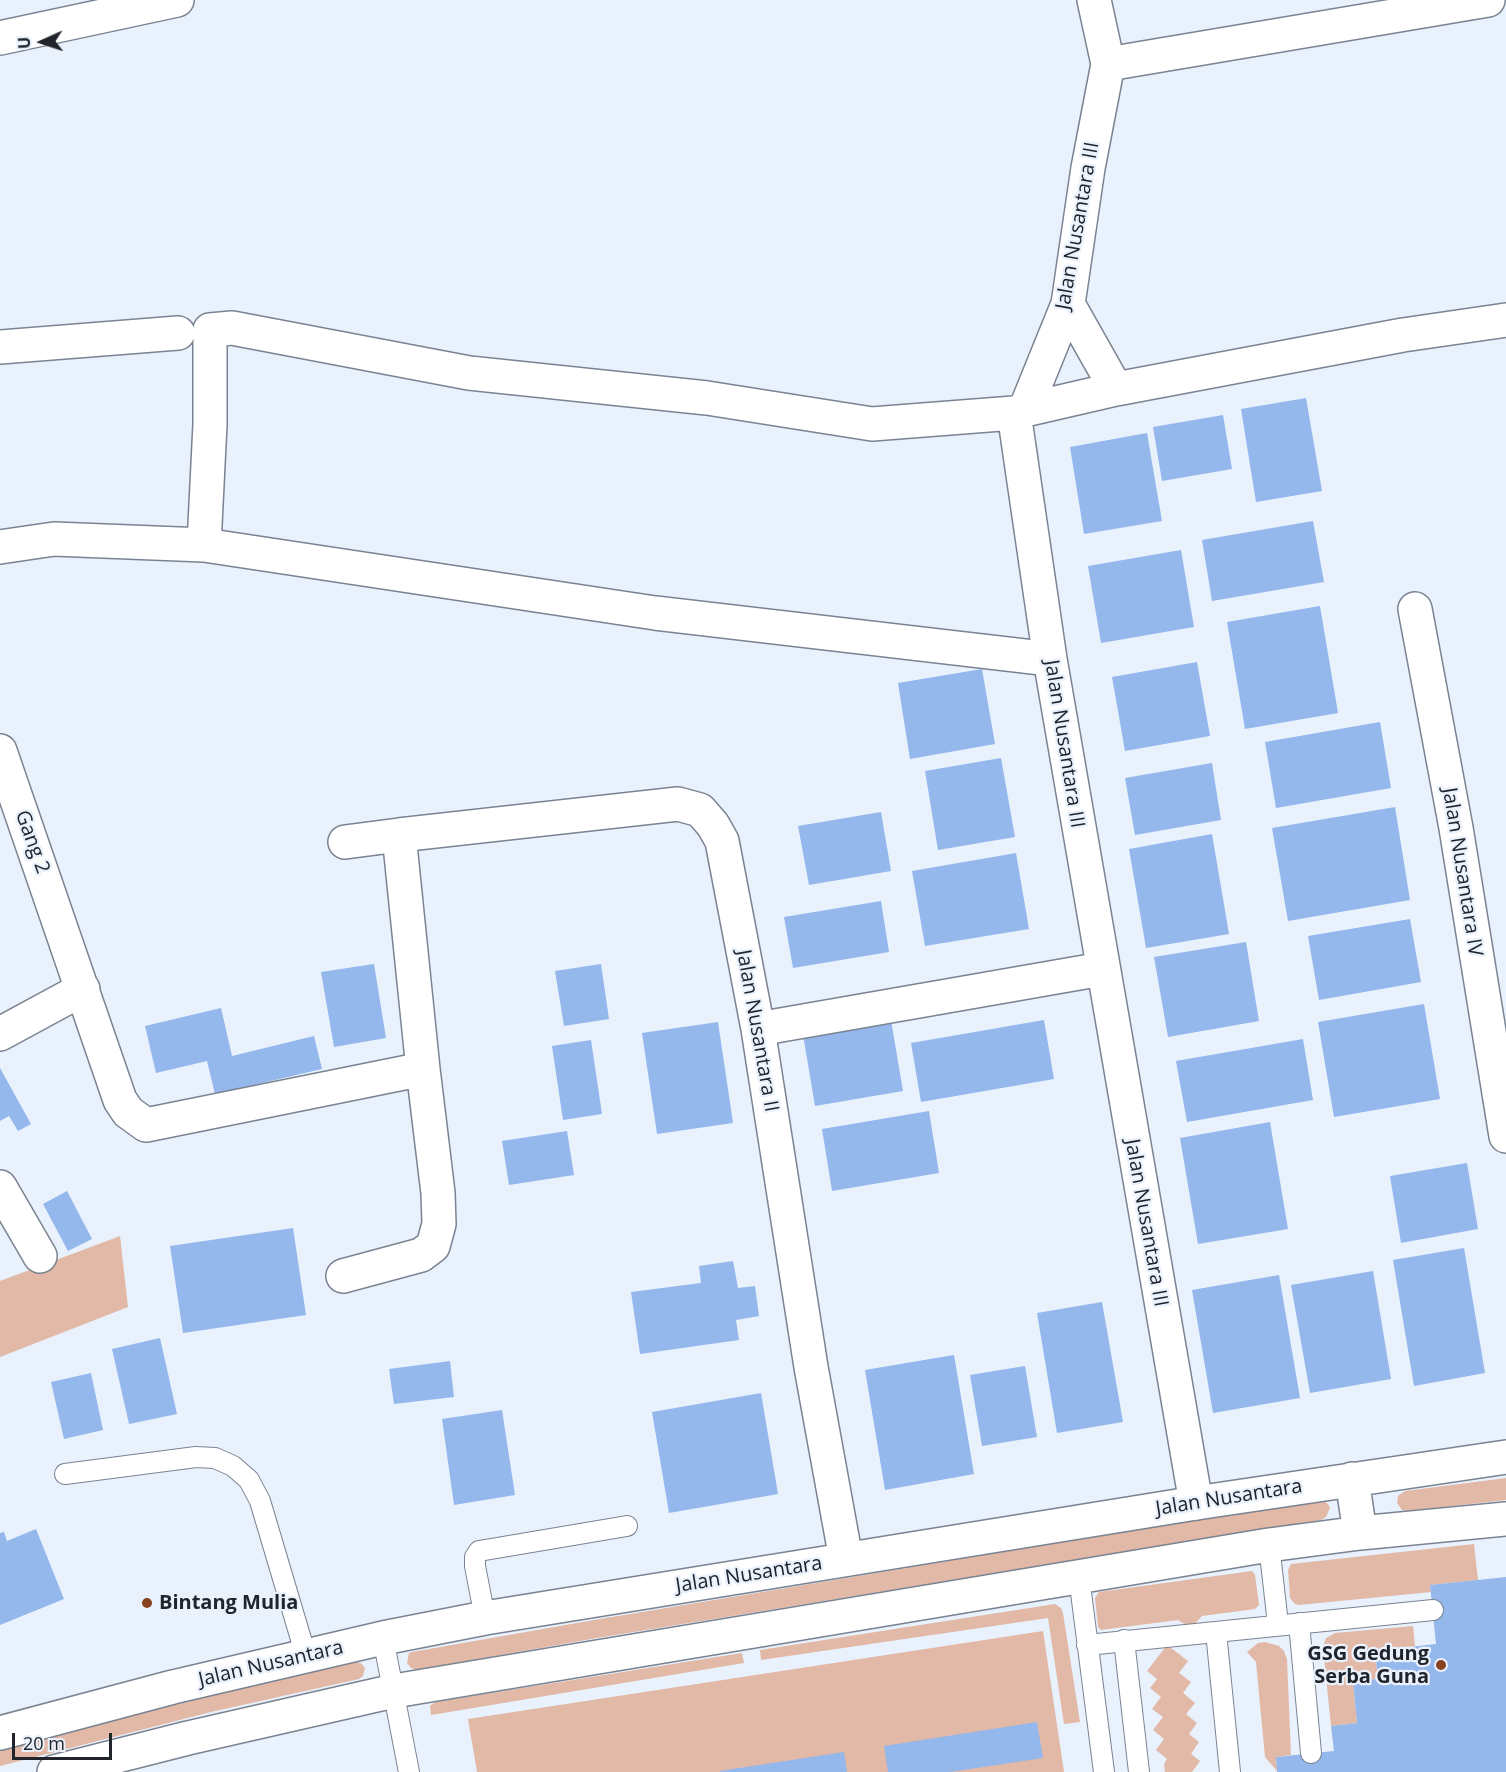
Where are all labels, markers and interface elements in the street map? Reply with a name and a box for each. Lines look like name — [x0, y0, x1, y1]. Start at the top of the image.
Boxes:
north arrow — [12, 12, 72, 72]
text: U — [13, 36, 35, 50]
street label: Jalan Nusantara III — [1051, 140, 1105, 312]
street label: Jalan Nusantara III — [1039, 658, 1089, 830]
street label: Jalan Nusantara IV — [1437, 786, 1487, 958]
street label: Gang 2 — [10, 807, 54, 877]
street label: Jalan Nusantara II — [731, 948, 783, 1114]
street label: Jalan Nusantara III — [1119, 1137, 1173, 1309]
street label: Jalan Nusantara — [1154, 1475, 1304, 1521]
street label: Jalan Nusantara — [674, 1552, 824, 1598]
place label: Bintang Mulia — [159, 1591, 298, 1615]
marker: Bintang Mulia — [140, 1596, 154, 1610]
street label: Jalan Nusantara — [196, 1636, 346, 1692]
place label: GSG Gedung Serba Guna — [1307, 1642, 1429, 1689]
marker: GSG Gedung Serba Guna — [1434, 1658, 1448, 1672]
scale bar — [15, 1721, 116, 1759]
text: 20 m — [23, 1731, 65, 1755]

